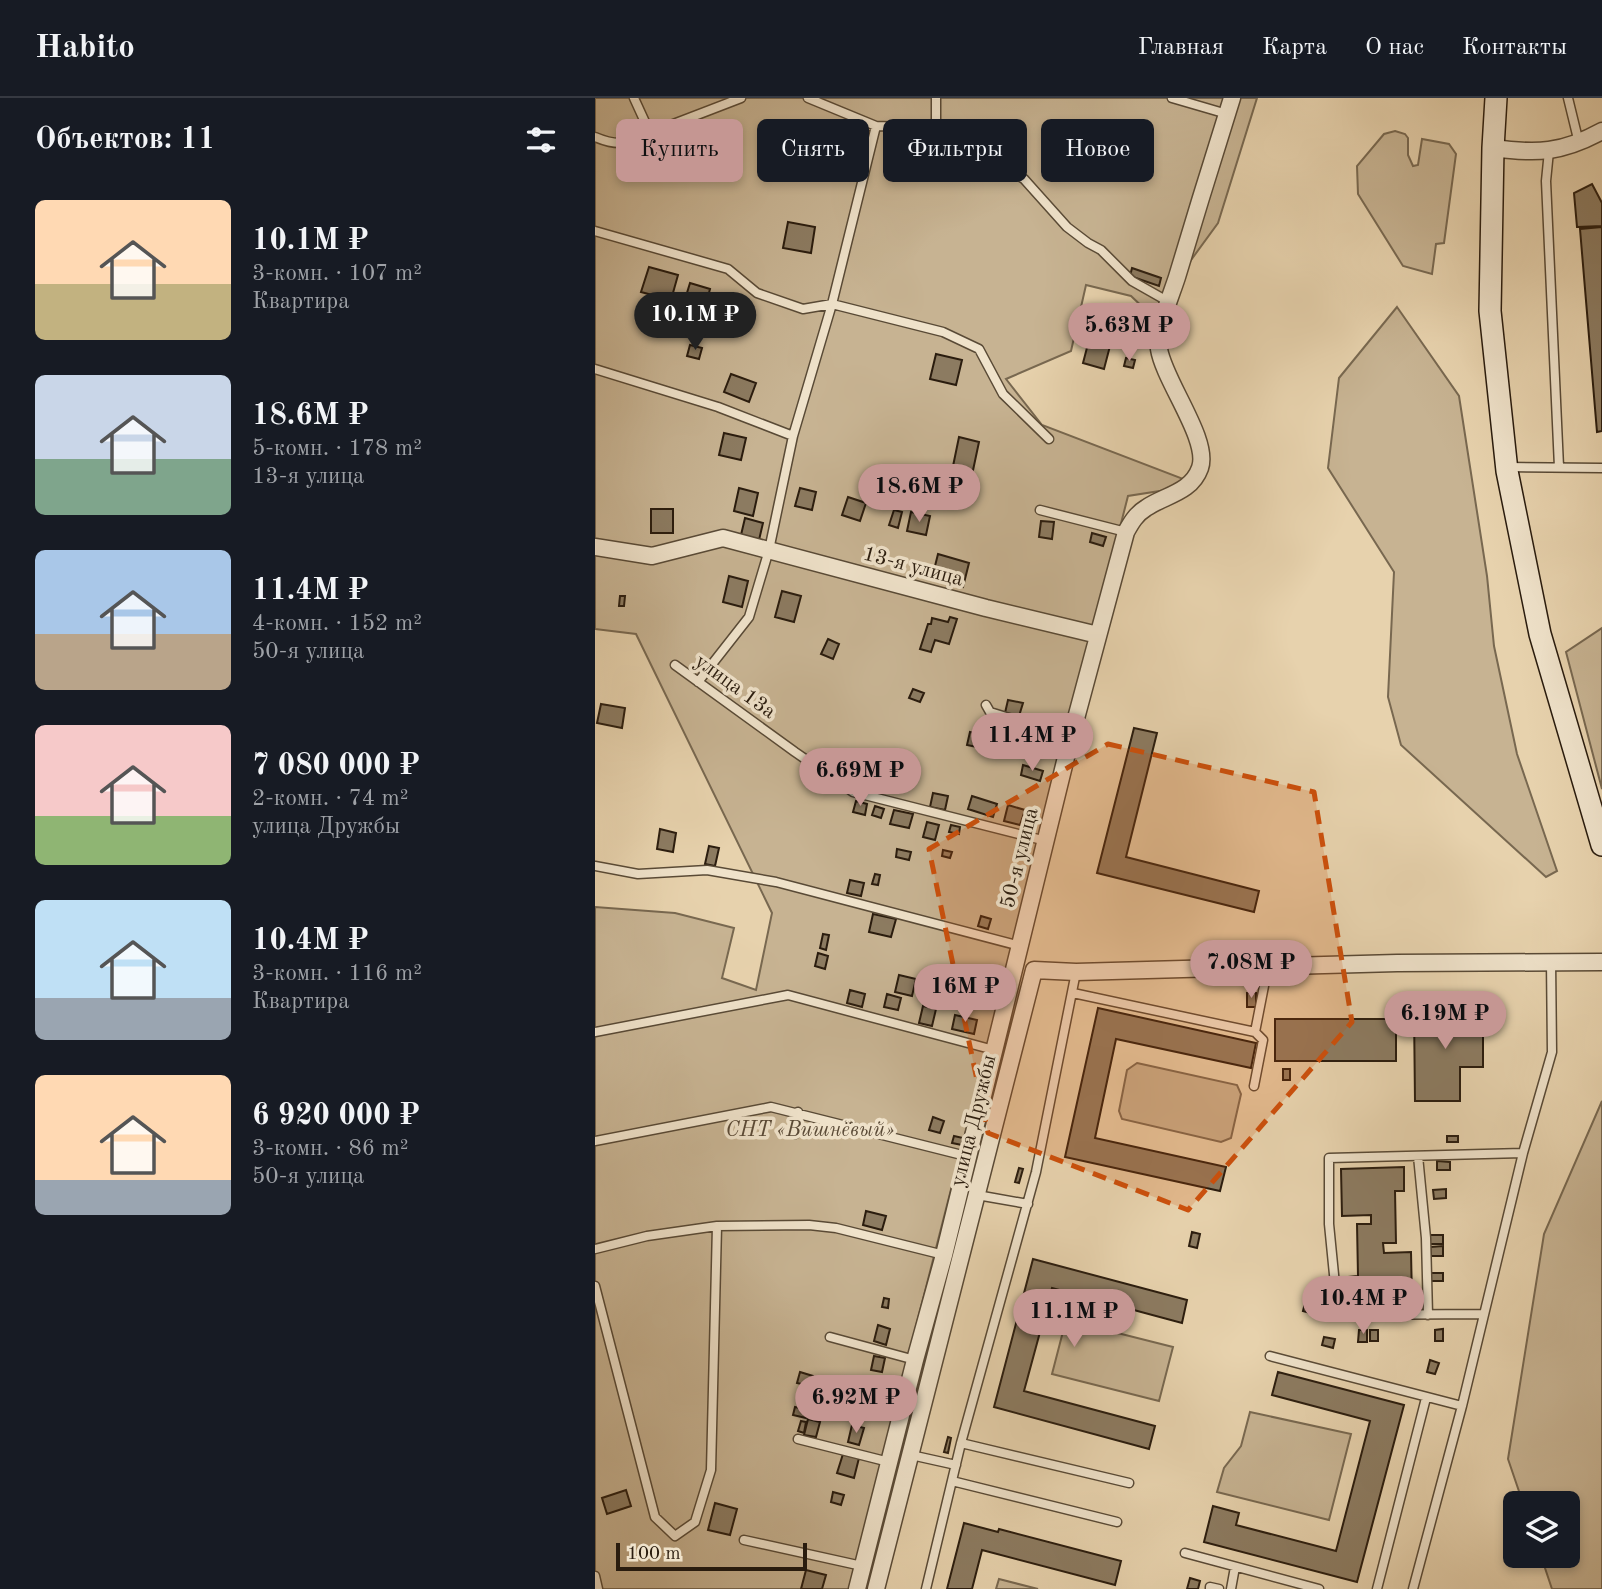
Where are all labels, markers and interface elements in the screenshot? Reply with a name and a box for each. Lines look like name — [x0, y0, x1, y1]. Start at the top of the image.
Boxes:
text: Habito — [35, 32, 135, 65]
text: Главная — [1138, 36, 1224, 60]
text: Карта — [1262, 36, 1327, 60]
text: О нас — [1365, 36, 1424, 60]
text: Контакты — [1462, 36, 1567, 60]
chip: Купить — [616, 119, 743, 182]
chip: Снять — [757, 119, 869, 182]
chip: Фильтры — [883, 119, 1027, 182]
chip: Новое — [1041, 119, 1154, 182]
icon: filters — [522, 121, 560, 159]
text: Объектов: 11 — [35, 125, 215, 155]
text: 10.1M ₽ — [252, 226, 369, 256]
icon: home — [91, 228, 175, 312]
text: 3-комн. · 107 m² — [252, 262, 422, 285]
text: Квартира — [252, 290, 350, 313]
pin: 10.1M ₽ — [630, 292, 760, 352]
text: 10.1M ₽ — [650, 303, 740, 326]
pin: 5.63M ₽ — [1064, 303, 1194, 363]
text: 5.63M ₽ — [1084, 314, 1174, 337]
text: 18.6M ₽ — [252, 401, 369, 431]
icon: home — [91, 403, 175, 487]
text: 5-комн. · 178 m² — [252, 437, 422, 460]
pin: 18.6M ₽ — [854, 464, 984, 524]
text: 13-я улица — [252, 465, 364, 488]
text: 18.6M ₽ — [874, 475, 964, 498]
street label: 13-я улица — [861, 544, 965, 590]
text: 11.4M ₽ — [252, 576, 369, 606]
icon: home — [91, 578, 175, 662]
text: 4-комн. · 152 m² — [252, 612, 422, 635]
text: 50-я улица — [252, 640, 364, 663]
street label: улица 13а — [691, 651, 779, 723]
pin: 11.4M ₽ — [967, 714, 1097, 773]
text: 11.4M ₽ — [987, 724, 1077, 747]
pin: 6.69M ₽ — [795, 748, 925, 808]
text: 7 080 000 ₽ — [252, 751, 420, 781]
icon: home — [91, 753, 175, 837]
text: 6.69M ₽ — [815, 759, 905, 782]
text: 2-комн. · 74 m² — [252, 787, 409, 810]
street label: 50-я улица — [997, 806, 1043, 910]
text: улица Дружбы — [252, 815, 400, 838]
text: 10.4M ₽ — [252, 926, 369, 956]
icon: home — [91, 928, 175, 1012]
pin: 7.08M ₽ — [1186, 940, 1316, 1000]
text: 7.08M ₽ — [1206, 951, 1296, 974]
text: 3-комн. · 116 m² — [252, 962, 422, 985]
pin: 16M ₽ — [916, 964, 1014, 1024]
text: 16M ₽ — [930, 975, 1000, 998]
text: Квартира — [252, 990, 350, 1013]
pin: 6.19M ₽ — [1380, 992, 1510, 1051]
text: 6.19M ₽ — [1400, 1002, 1490, 1025]
street label: улица Дружбы — [947, 1053, 1001, 1189]
text: 6 920 000 ₽ — [252, 1101, 420, 1131]
icon: home — [91, 1103, 175, 1187]
park label: СНТ «Вишнёвый» — [726, 1120, 894, 1141]
text: 3-комн. · 86 m² — [252, 1137, 409, 1160]
text: 50-я улица — [252, 1165, 364, 1188]
pin: 10.4M ₽ — [1298, 1276, 1428, 1336]
text: 10.4M ₽ — [1318, 1287, 1408, 1310]
pin: 11.1M ₽ — [1009, 1290, 1139, 1349]
text: 11.1M ₽ — [1029, 1300, 1119, 1323]
pin: 6.92M ₽ — [791, 1376, 921, 1435]
text: 6.92M ₽ — [811, 1386, 901, 1409]
map controls — [1503, 1491, 1580, 1568]
button: layers — [1503, 1491, 1580, 1568]
scale bar — [616, 1540, 807, 1572]
text: 100 m — [627, 1545, 680, 1564]

